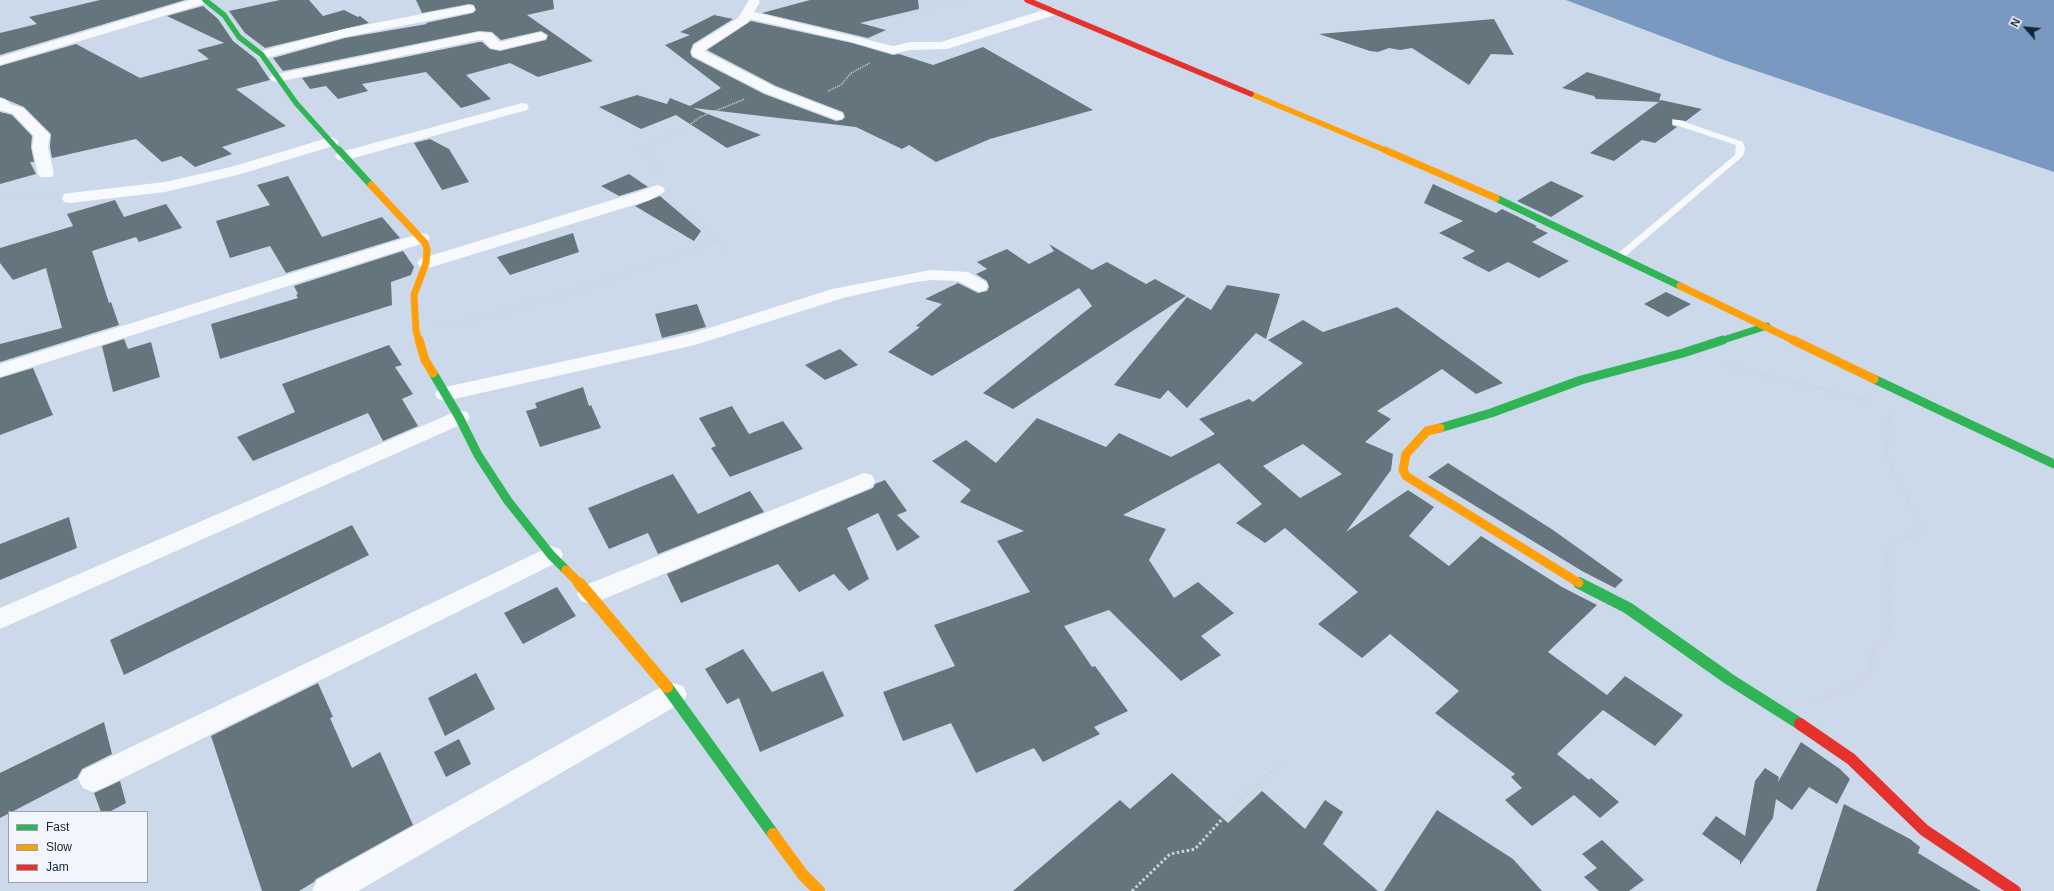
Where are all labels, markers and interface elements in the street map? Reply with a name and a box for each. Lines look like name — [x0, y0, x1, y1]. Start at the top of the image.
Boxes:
north arrow — [2006, 8, 2046, 48]
text: N — [2008, 16, 2022, 29]
legend — [8, 811, 148, 883]
text: Fast — [46, 820, 69, 834]
text: Slow — [46, 840, 72, 854]
text: Jam — [46, 860, 69, 874]

